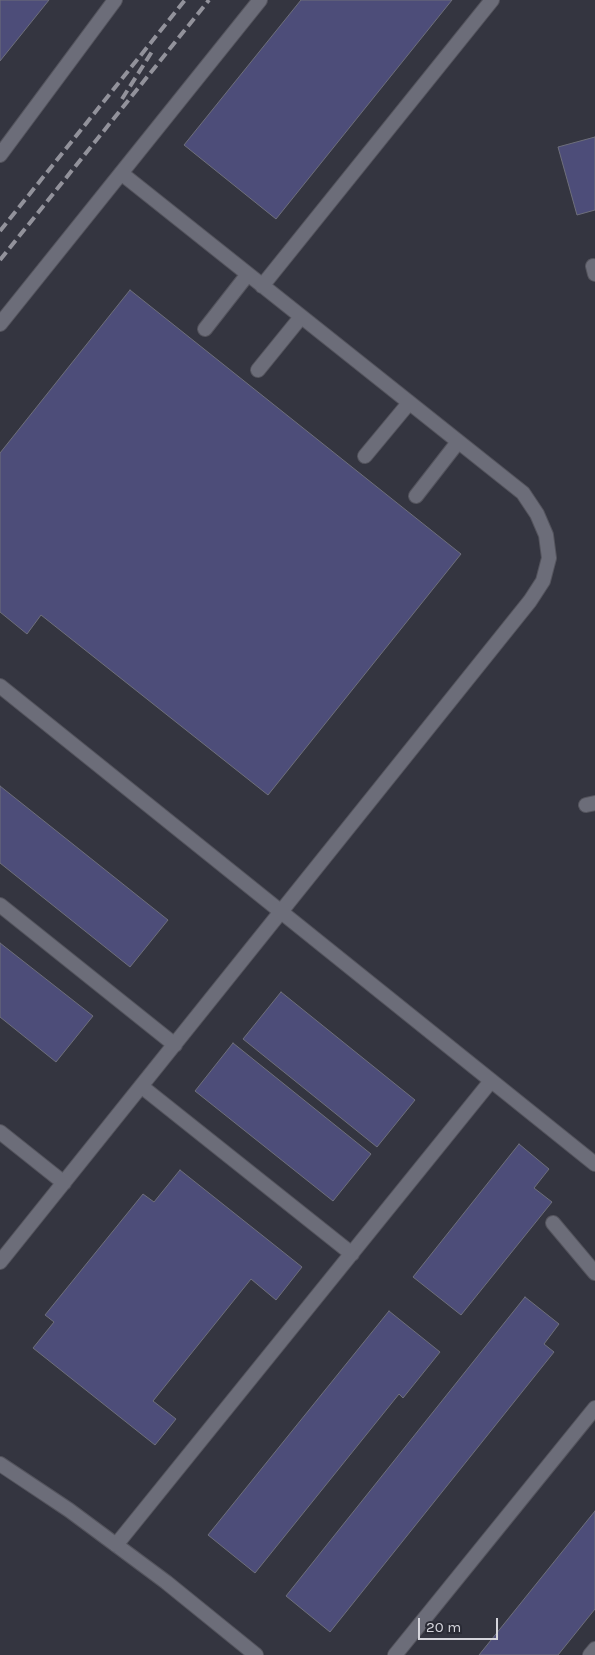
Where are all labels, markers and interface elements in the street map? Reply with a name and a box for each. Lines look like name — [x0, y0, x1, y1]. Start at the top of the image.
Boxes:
scale bar — [420, 1608, 500, 1640]
text: 20 m — [426, 1618, 461, 1636]

